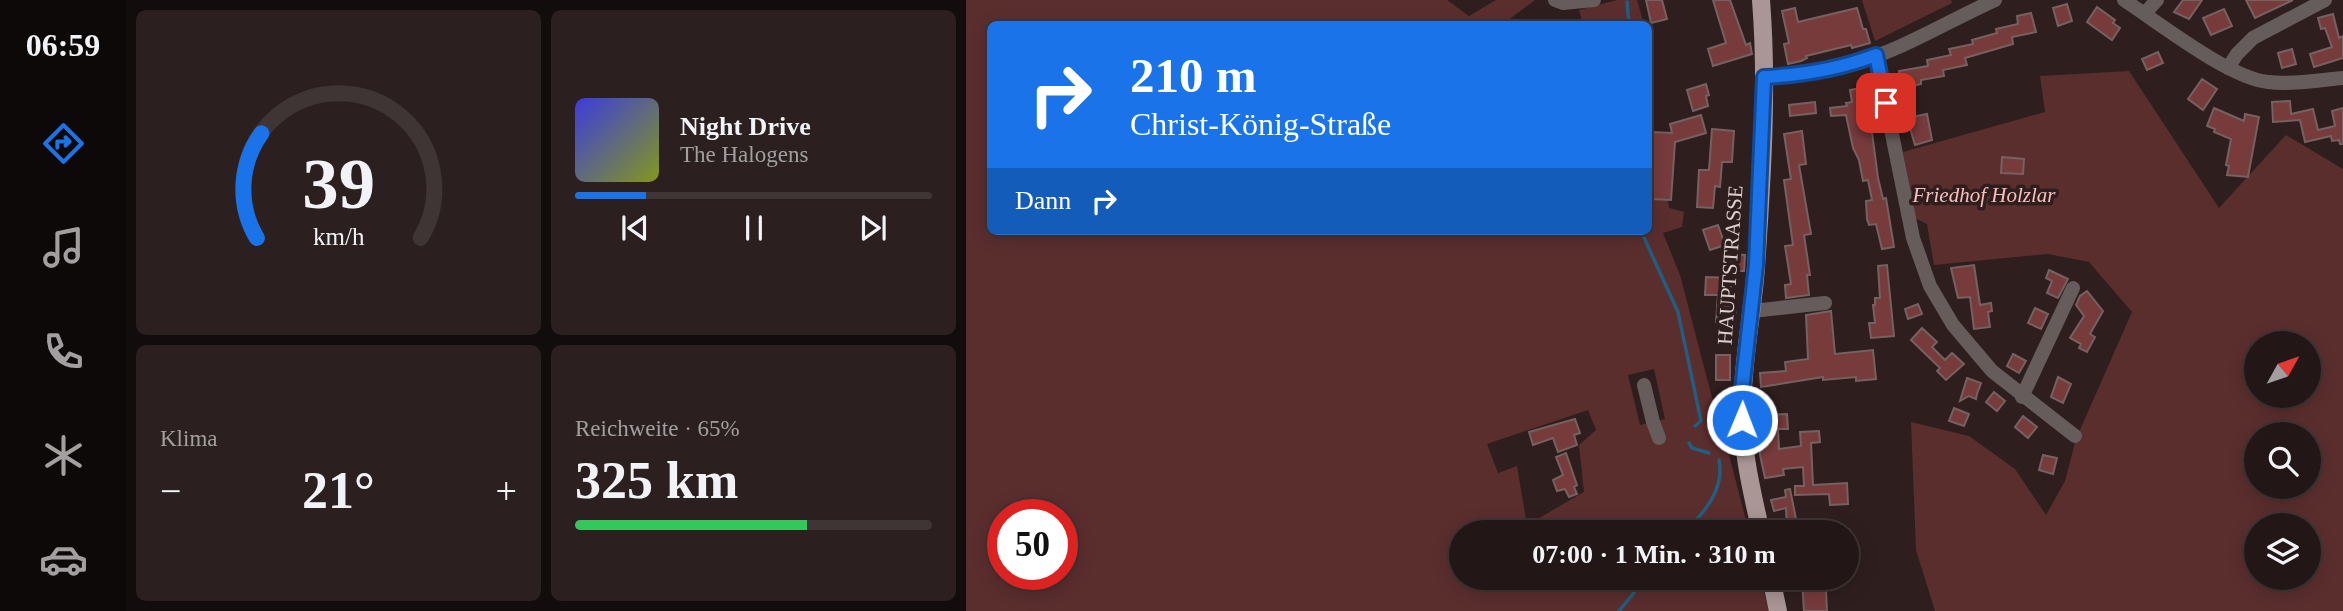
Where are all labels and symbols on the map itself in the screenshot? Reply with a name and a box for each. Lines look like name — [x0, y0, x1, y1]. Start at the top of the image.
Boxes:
pin — [1856, 73, 1916, 133]
park label: Friedhof Holzlar — [1912, 183, 2056, 207]
street label: HAUPTSTRASSE — [1712, 184, 1748, 346]
north arrow — [2244, 331, 2320, 408]
position arrow — [1705, 383, 1779, 457]
speed limit sign: 50 — [987, 499, 1078, 590]

